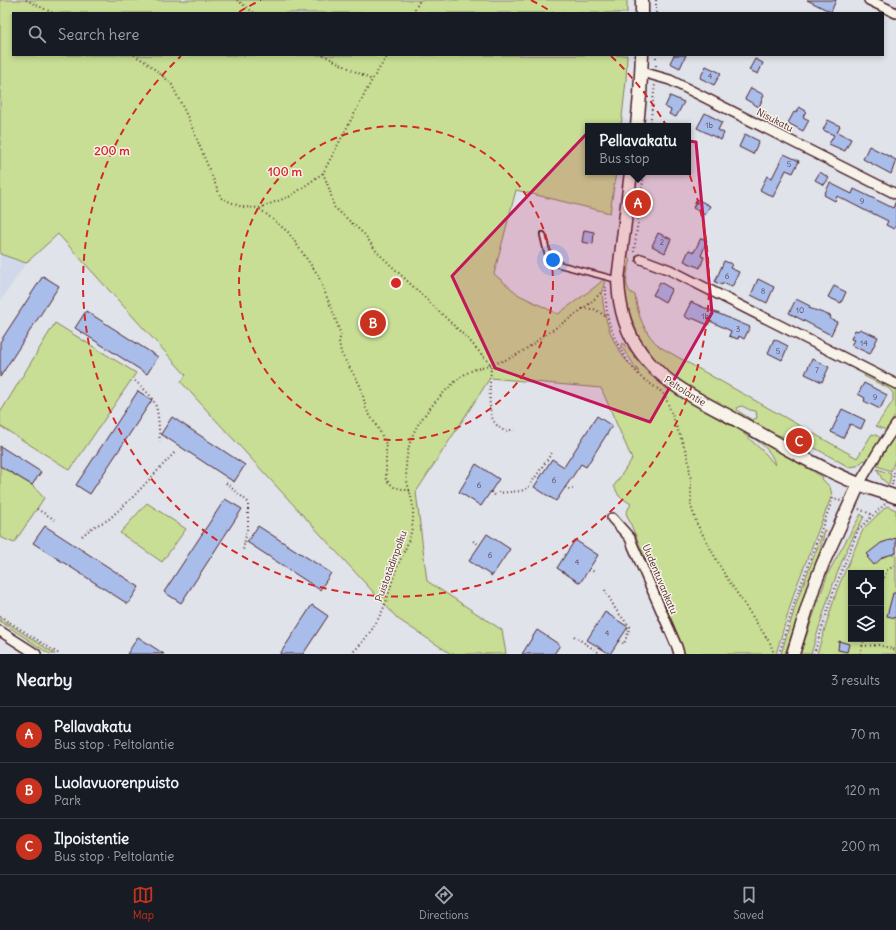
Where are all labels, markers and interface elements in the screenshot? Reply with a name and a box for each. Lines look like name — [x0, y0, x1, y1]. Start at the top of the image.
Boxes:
search box — [12, 12, 884, 56]
icon: search — [26, 23, 48, 45]
text: Search here — [58, 25, 139, 44]
house number: 4 — [708, 71, 713, 81]
street label: Nisukatu — [754, 105, 796, 135]
house number: 1b — [705, 120, 713, 130]
popup — [585, 123, 691, 175]
text: Pellavakatu — [599, 131, 677, 150]
text: 200 m — [94, 143, 130, 158]
text: Bus stop — [599, 150, 649, 167]
house number: 5 — [787, 159, 792, 169]
text: 100 m — [268, 164, 302, 179]
pin: A — [625, 188, 651, 218]
house number: 9 — [860, 196, 865, 206]
house number: 2 — [660, 237, 665, 247]
your location — [543, 250, 563, 270]
house number: 6 — [725, 271, 730, 281]
centre of rings — [389, 276, 403, 290]
house number: 8 — [761, 286, 766, 296]
house number: 10 — [796, 305, 804, 315]
pin: B — [360, 308, 386, 338]
house number: 1b — [701, 311, 709, 321]
house number: 3 — [736, 324, 741, 334]
house number: 14 — [860, 338, 868, 348]
house number: 5 — [776, 346, 781, 356]
house number: 7 — [815, 365, 819, 375]
street label: Peltolantie — [662, 373, 708, 409]
house number: 9 — [873, 392, 878, 402]
pin: C — [786, 426, 812, 456]
house number: 6 — [552, 475, 557, 485]
house number: 6 — [477, 480, 482, 490]
street label: Puistotädinpolku — [372, 528, 410, 603]
street label: Uudentuvankatu — [639, 542, 681, 616]
house number: 6 — [488, 550, 493, 560]
house number: 4 — [575, 557, 580, 567]
map controls — [848, 570, 884, 642]
button: locate — [848, 570, 884, 606]
button: layers — [848, 606, 884, 642]
house number: 4 — [605, 628, 610, 638]
text: Nearby — [16, 669, 72, 691]
text: 3 results — [831, 672, 880, 689]
text: Pellavakatu — [54, 717, 132, 736]
text: A — [25, 726, 33, 743]
text: 70 m — [851, 726, 880, 743]
text: Bus stop · Peltolantie — [54, 736, 174, 753]
text: Luolavuorenpuisto — [54, 773, 179, 792]
text: B — [25, 782, 33, 799]
text: 120 m — [845, 782, 880, 799]
text: Park — [54, 792, 81, 809]
text: Ilpoistentie — [54, 829, 129, 848]
text: C — [25, 838, 33, 855]
text: 200 m — [841, 838, 880, 855]
text: Bus stop · Peltolantie — [54, 848, 174, 865]
tab: Map — [132, 884, 154, 922]
tab: Directions — [419, 884, 469, 922]
tab: Saved — [733, 884, 764, 922]

